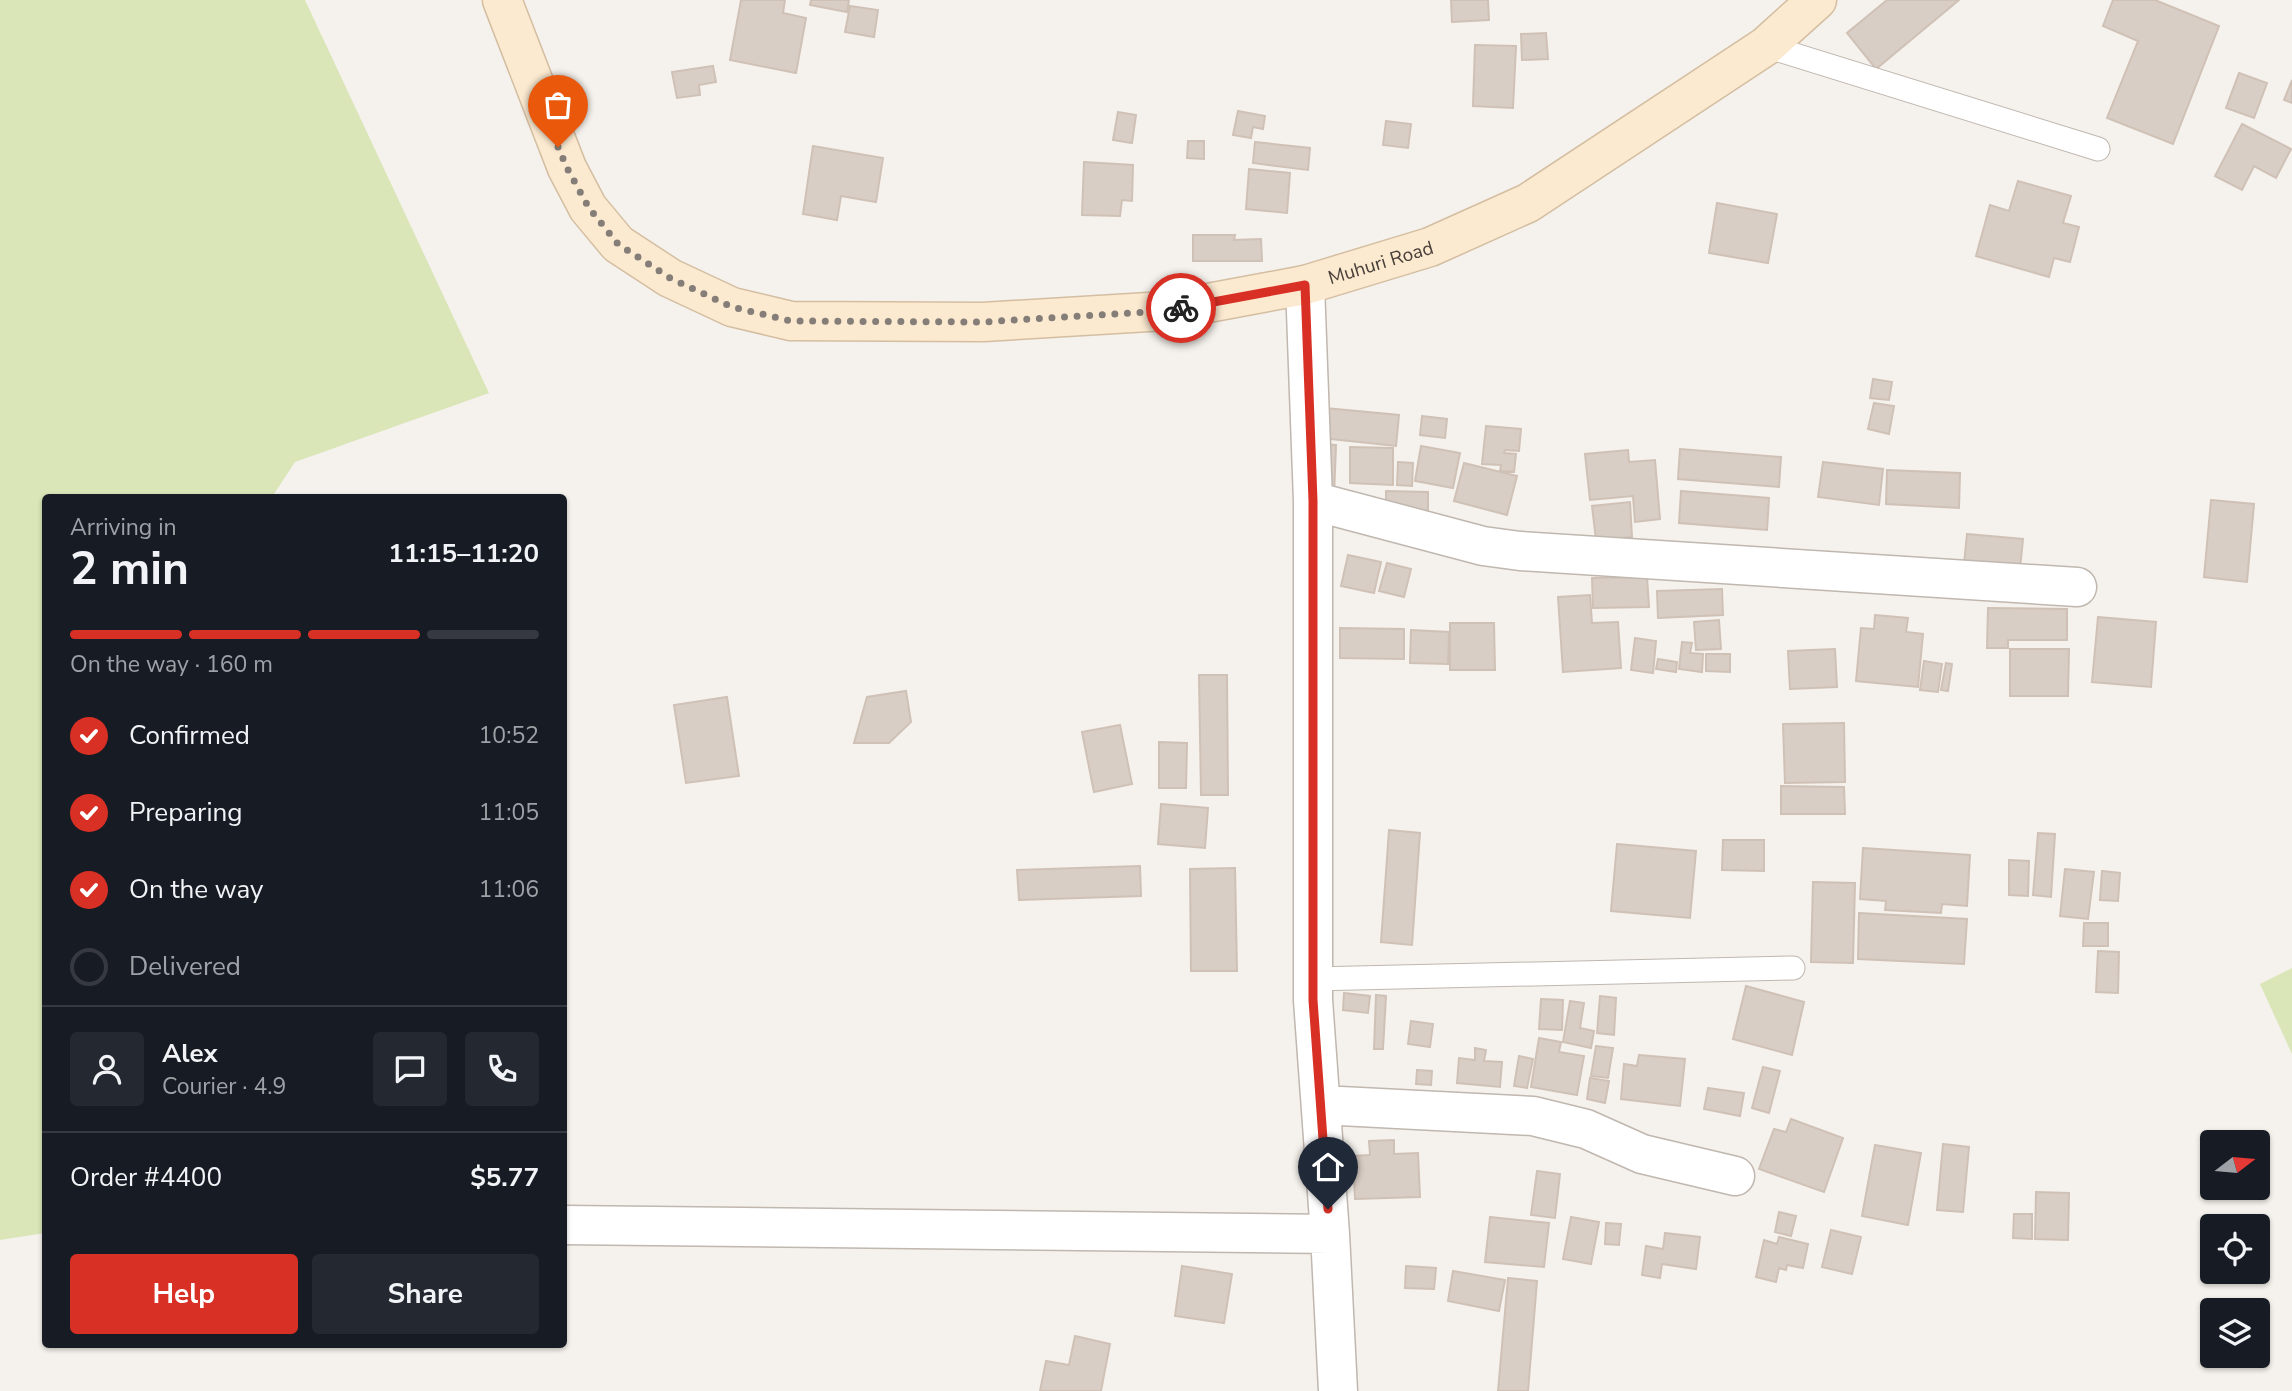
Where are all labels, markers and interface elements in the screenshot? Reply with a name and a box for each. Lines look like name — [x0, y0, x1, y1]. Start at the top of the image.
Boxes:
pin — [528, 75, 588, 147]
icon: bag — [539, 86, 577, 124]
street label: Muhuri Road — [1325, 235, 1437, 291]
courier — [1146, 273, 1216, 343]
icon: bike — [1162, 289, 1200, 327]
text: Arriving in — [70, 512, 177, 543]
text: 11:15–11:20 — [388, 536, 539, 571]
text: 2 min — [70, 537, 189, 600]
text: On the way · 160 m — [70, 649, 273, 680]
icon: check — [70, 717, 108, 755]
text: Confirmed — [129, 718, 250, 753]
text: 10:52 — [479, 720, 539, 751]
icon: check — [70, 794, 108, 832]
text: Preparing — [129, 795, 242, 830]
text: 11:05 — [479, 797, 539, 828]
icon: check — [70, 871, 108, 909]
text: On the way — [129, 872, 263, 907]
text: 11:06 — [479, 874, 539, 905]
text: Delivered — [129, 949, 241, 984]
button: person — [70, 1032, 144, 1106]
button: chat — [373, 1032, 447, 1106]
button: phone — [465, 1032, 539, 1106]
text: Alex — [162, 1036, 218, 1071]
text: Courier · 4.9 — [162, 1071, 286, 1102]
north arrow — [2200, 1130, 2270, 1200]
map controls — [2200, 1130, 2270, 1368]
pin — [1298, 1137, 1358, 1209]
icon: home — [1309, 1148, 1347, 1186]
text: Order #4400 — [70, 1160, 222, 1195]
text: $5.77 — [470, 1160, 539, 1195]
button: locate — [2200, 1214, 2270, 1284]
button: Help — [70, 1254, 298, 1334]
button: Share — [312, 1254, 539, 1334]
button: layers — [2200, 1298, 2270, 1368]

